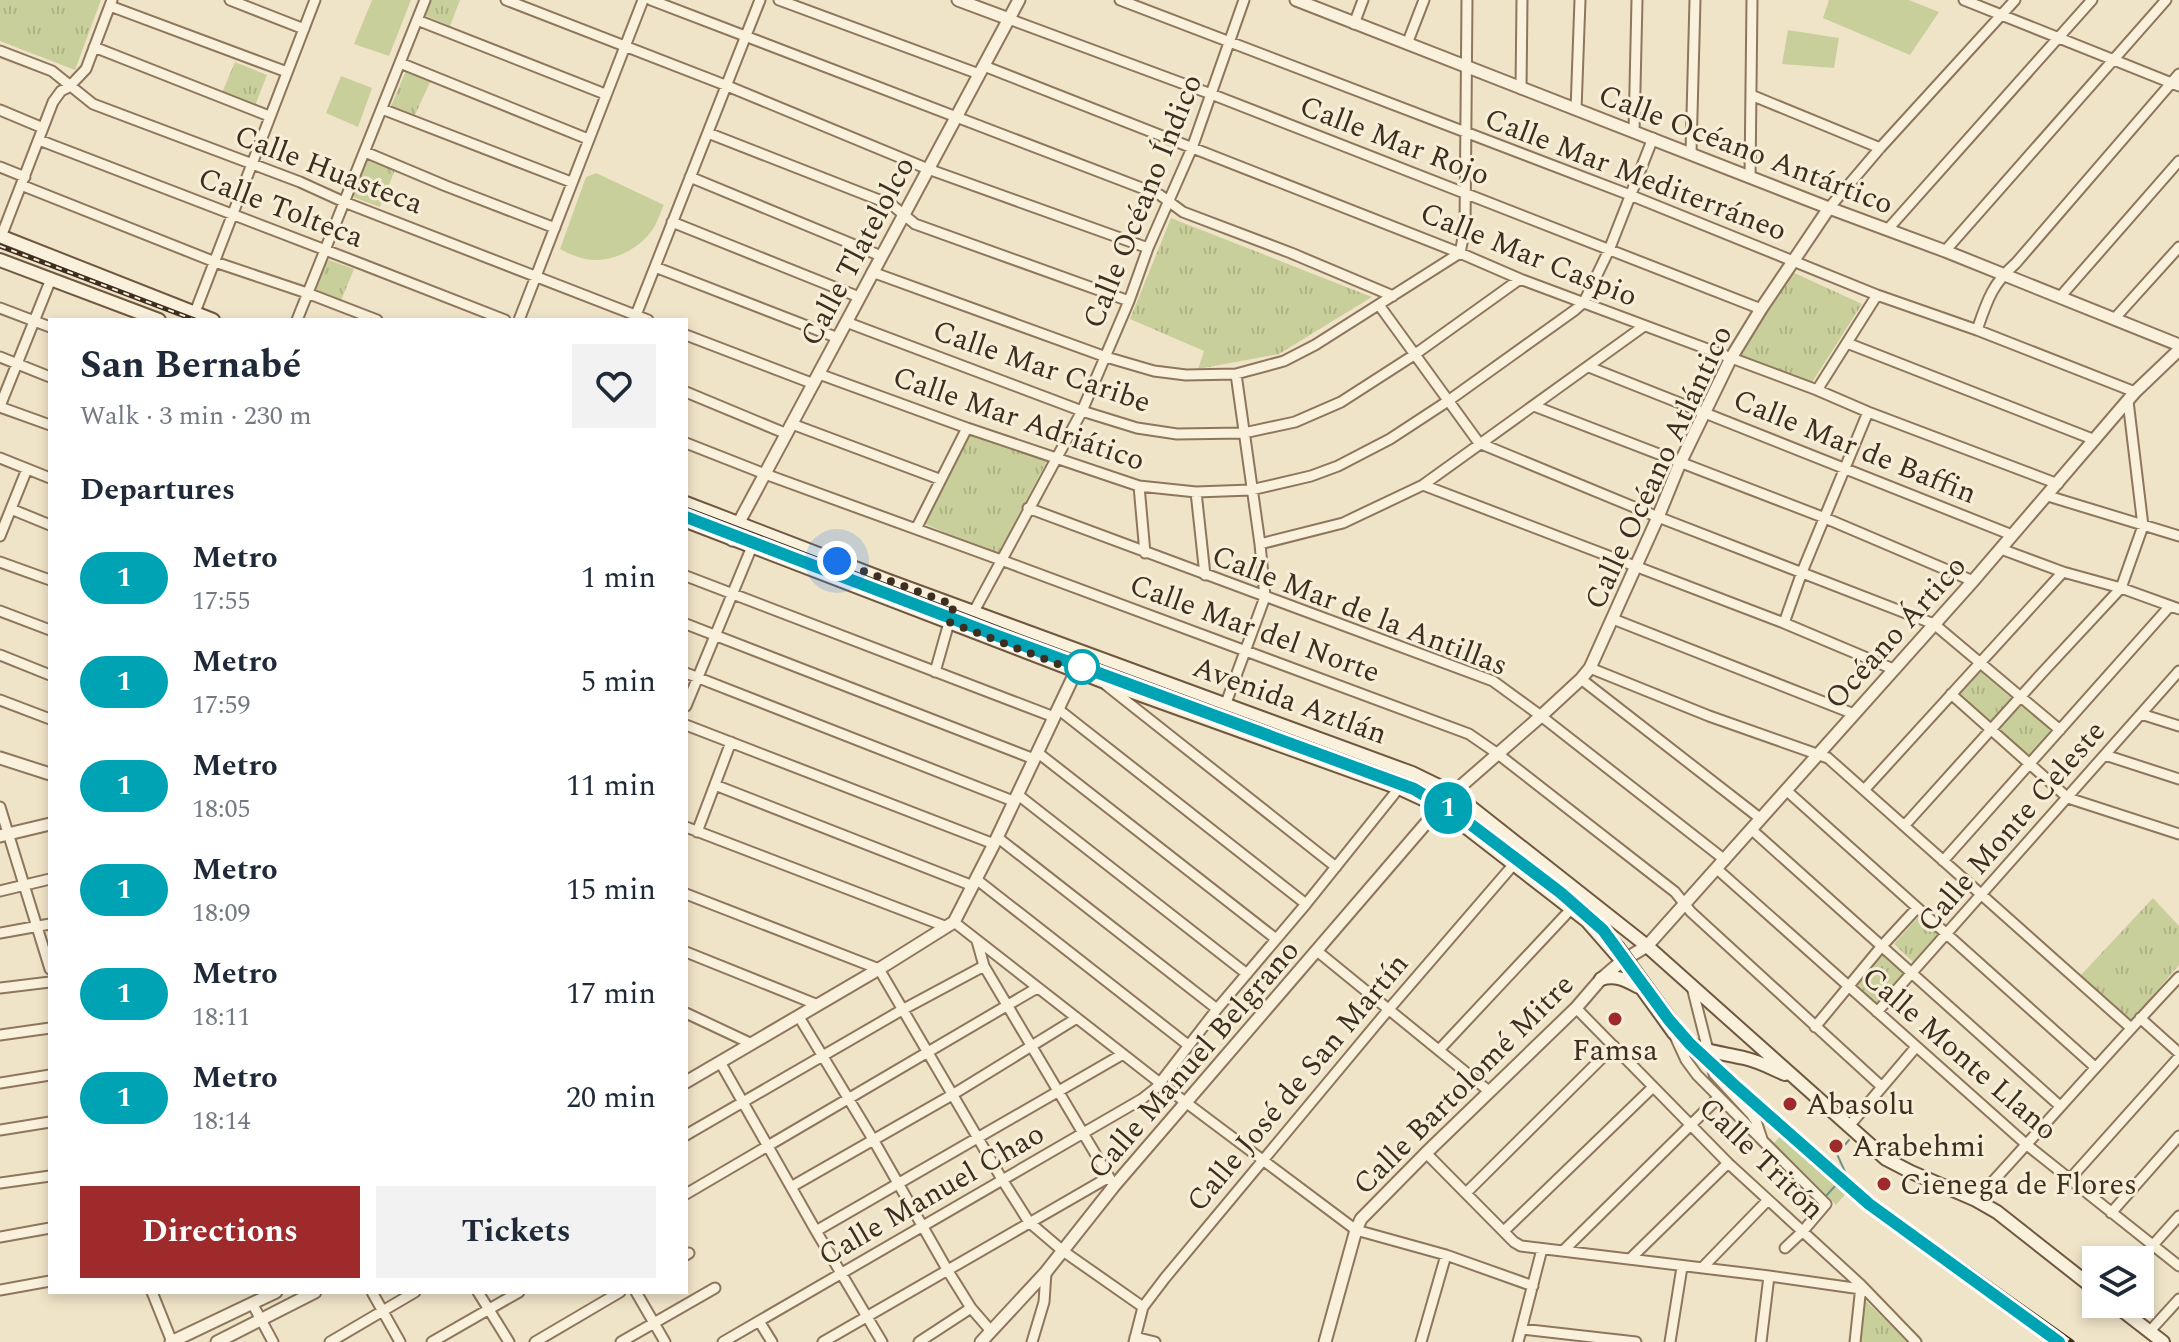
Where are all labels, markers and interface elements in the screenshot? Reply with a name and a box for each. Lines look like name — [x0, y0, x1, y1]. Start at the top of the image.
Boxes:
street label: Calle Océano Índico — [1071, 67, 1215, 336]
street label: Calle Océano Antártico — [1591, 72, 1900, 227]
street label: Calle Mar Rojo — [1293, 84, 1496, 198]
street label: Calle Mar Mediterráneo — [1478, 96, 1793, 254]
street label: Calle Huasteca — [228, 113, 430, 227]
street label: Calle Tlatelolco — [788, 148, 927, 355]
street label: Calle Tolteca — [191, 155, 370, 261]
street label: Calle Mar Caspio — [1413, 190, 1644, 319]
street label: Calle Mar Caribe — [926, 308, 1157, 426]
street label: Calle Océano Atlántico — [1573, 318, 1745, 617]
text: San Bernabé — [80, 337, 301, 395]
button: heart — [572, 344, 656, 428]
street label: Calle Mar Adriático — [886, 354, 1151, 484]
street label: Calle Mar de Baffin — [1726, 377, 1983, 517]
text: Walk · 3 min · 230 m — [80, 396, 312, 436]
text: Departures — [80, 467, 235, 513]
street label: Calle Mar de la Antillas — [1205, 533, 1514, 689]
text: Metro — [192, 535, 278, 581]
your location — [817, 541, 857, 581]
street label: Océano Ártico — [1814, 545, 1978, 720]
text: 1 min — [581, 555, 656, 601]
text: 1 — [116, 556, 132, 599]
street label: Calle Mar del Norte — [1123, 562, 1386, 696]
text: 17:55 — [192, 581, 251, 621]
text: Metro — [192, 639, 278, 685]
street label: Avenida Aztlán — [1186, 644, 1393, 757]
unlabelled marker — [1065, 650, 1099, 684]
text: 5 min — [581, 659, 656, 705]
text: 1 — [116, 660, 132, 703]
text: 17:59 — [192, 685, 251, 725]
street label: Calle Monte Celeste — [1906, 710, 2117, 943]
text: Metro — [192, 743, 278, 789]
text: 11 min — [566, 763, 656, 809]
text: 1 — [116, 764, 132, 807]
line badge: 1 — [1422, 782, 1474, 834]
text: 1 — [1440, 786, 1456, 829]
text: 18:05 — [192, 789, 251, 829]
text: Metro — [192, 847, 278, 893]
text: 15 min — [566, 867, 656, 913]
text: 1 — [116, 868, 132, 911]
text: 18:09 — [192, 893, 251, 933]
street label: Calle Manuel Belgrano — [1077, 930, 1311, 1190]
street label: Calle José de San Martín — [1175, 943, 1420, 1222]
text: Metro — [192, 951, 278, 997]
street label: Calle Monte Llano — [1851, 955, 2068, 1152]
street label: Calle Bartolomé Mitre — [1342, 963, 1585, 1206]
text: 17 min — [566, 971, 656, 1017]
text: 1 — [116, 972, 132, 1015]
text: 18:11 — [192, 997, 251, 1037]
marker: Famsa — [1606, 1010, 1624, 1028]
place label: Famsa — [1572, 1028, 1658, 1074]
text: Metro — [192, 1055, 278, 1101]
text: 20 min — [566, 1075, 656, 1121]
text: 1 — [116, 1076, 132, 1119]
place label: Abasolu — [1806, 1082, 1914, 1128]
street label: Calle Tritón — [1687, 1086, 1835, 1231]
marker: Abasolu — [1781, 1095, 1799, 1113]
text: 18:14 — [192, 1101, 251, 1141]
street label: Calle Manuel Chao — [810, 1111, 1053, 1278]
place label: Arabehmi — [1852, 1124, 1985, 1170]
marker: Arabehmi — [1827, 1137, 1845, 1155]
place label: Cienega de Flores — [1900, 1162, 2137, 1208]
marker: Cienega de Flores — [1875, 1175, 1893, 1193]
button: Directions — [80, 1186, 360, 1278]
button: Tickets — [376, 1186, 656, 1278]
map controls — [2082, 1246, 2154, 1318]
button: layers — [2082, 1246, 2154, 1318]

